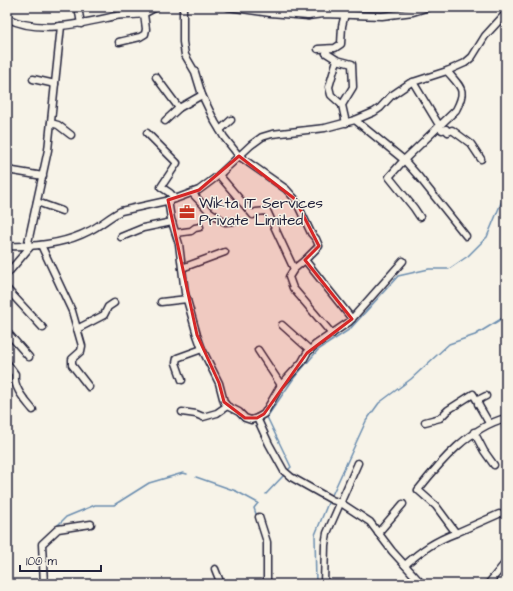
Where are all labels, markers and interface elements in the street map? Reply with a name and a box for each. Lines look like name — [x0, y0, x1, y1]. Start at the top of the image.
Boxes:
place label: Wikta IT Services Private Limited — [199, 193, 324, 231]
office icon: Wikta IT Services Private Limited — [178, 203, 196, 221]
scale bar — [20, 547, 101, 573]
text: 100 m — [26, 553, 57, 570]

